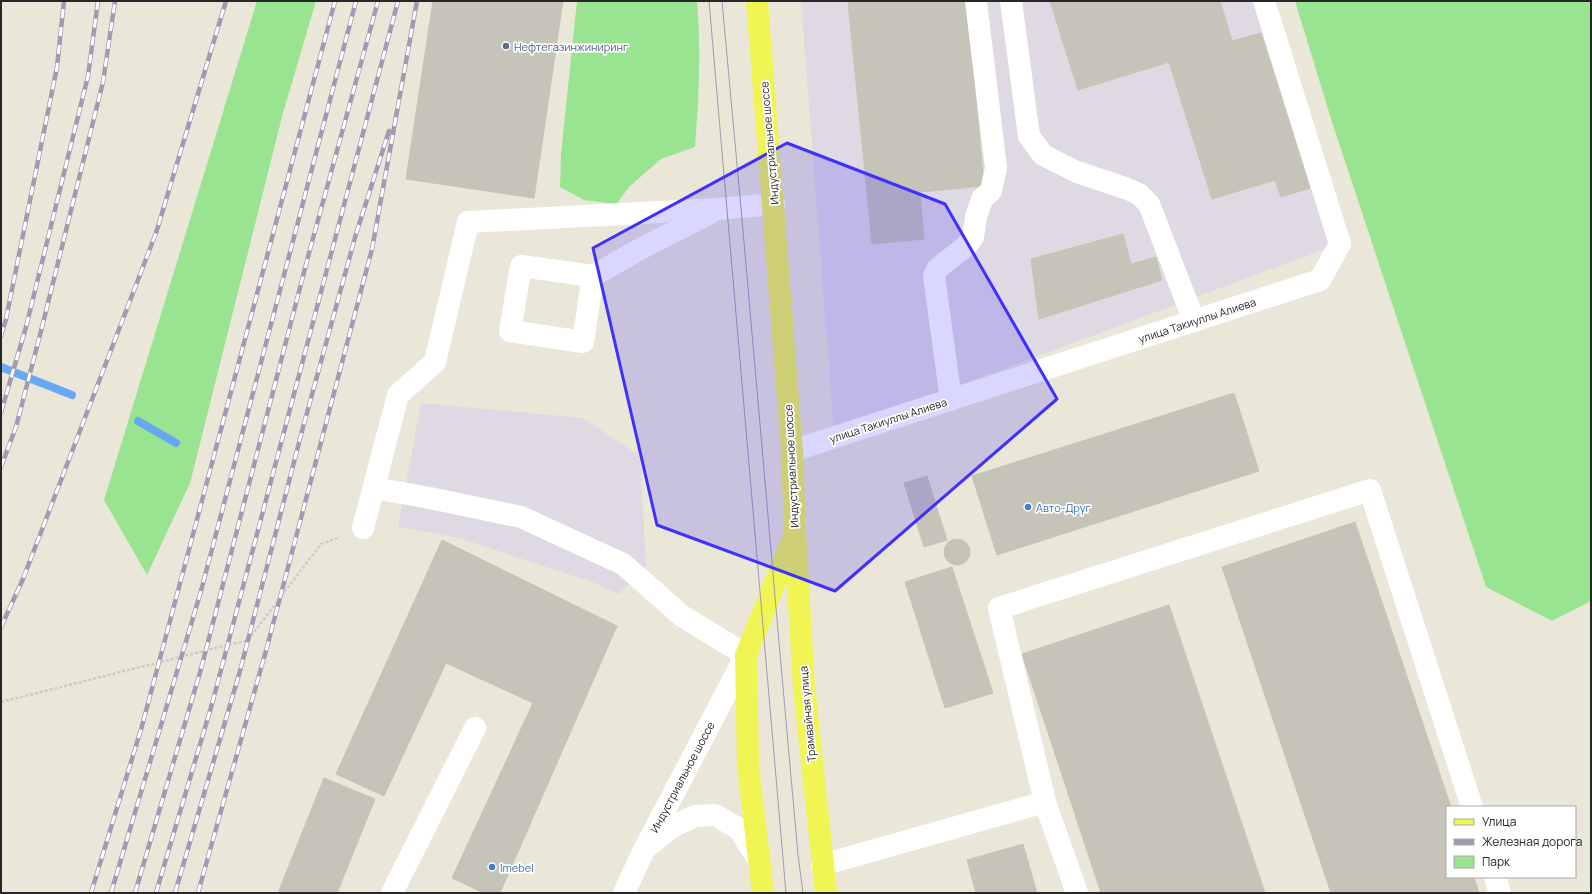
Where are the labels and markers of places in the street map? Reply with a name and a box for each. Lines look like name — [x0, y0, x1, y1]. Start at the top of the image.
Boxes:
place label: Нефтегазинжиниринг — [514, 39, 628, 54]
marker: Нефтегазинжиниринг — [501, 41, 511, 51]
place label: Авто-Друг — [1036, 500, 1091, 515]
marker: Авто-Друг — [1023, 502, 1033, 512]
place label: Imebel — [500, 860, 534, 875]
marker: Imebel — [487, 862, 497, 872]

